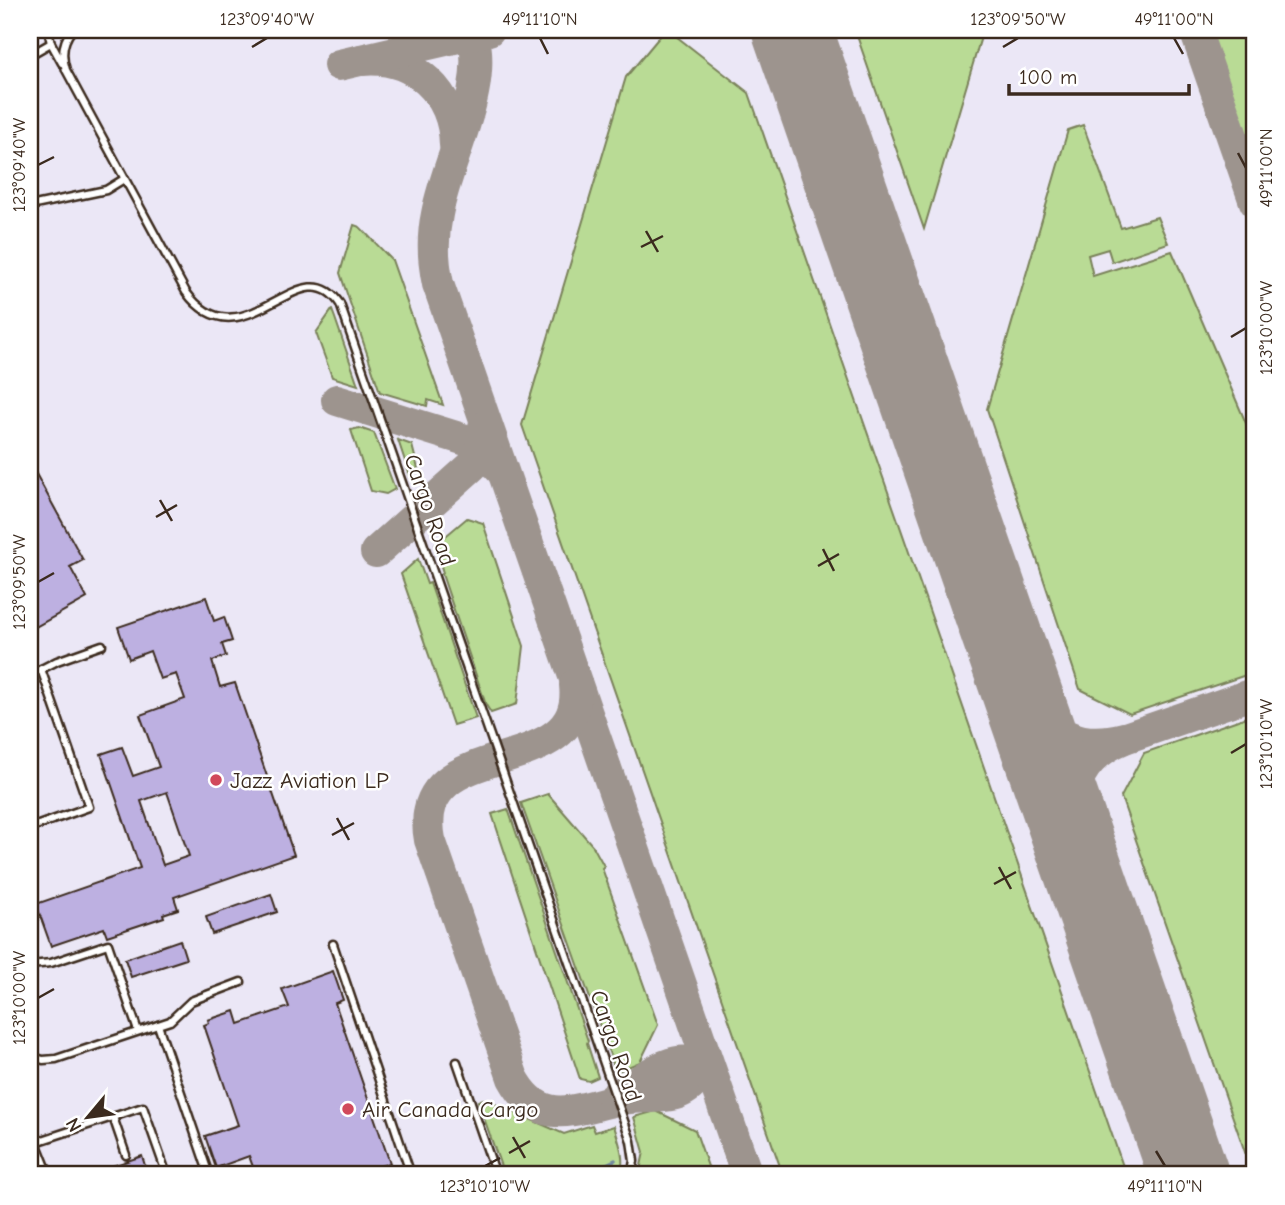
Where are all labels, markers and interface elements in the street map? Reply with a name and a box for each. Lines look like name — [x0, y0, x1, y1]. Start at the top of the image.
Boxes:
text: 123°09'40"W — [220, 9, 315, 30]
text: 49°11'10"N — [502, 9, 578, 30]
text: 123°09'50"W — [970, 9, 1066, 30]
text: 49°11'00"N — [1134, 9, 1214, 30]
scale bar — [1009, 52, 1189, 96]
text: 100 m — [1019, 65, 1077, 89]
text: 123°09'40"W — [9, 117, 30, 212]
text: 49°11'00"N — [1256, 128, 1277, 208]
text: 123°10'00"W — [1256, 281, 1277, 375]
street label: Cargo Road — [398, 451, 462, 569]
text: 123°09'50"W — [9, 534, 30, 630]
text: 123°10'10"W — [1256, 698, 1277, 789]
place label: Jazz Aviation LP — [230, 767, 389, 794]
marker: Jazz Aviation LP — [208, 772, 224, 788]
text: 123°10'00"W — [9, 951, 30, 1045]
street label: Cargo Road — [584, 987, 648, 1105]
north arrow — [52, 1082, 122, 1152]
place label: Air Canada Cargo — [362, 1096, 539, 1123]
marker: Air Canada Cargo — [340, 1101, 356, 1117]
text: N — [61, 1114, 87, 1136]
text: 123°10'10"W — [440, 1176, 531, 1197]
text: 49°11'10"N — [1127, 1176, 1203, 1197]

